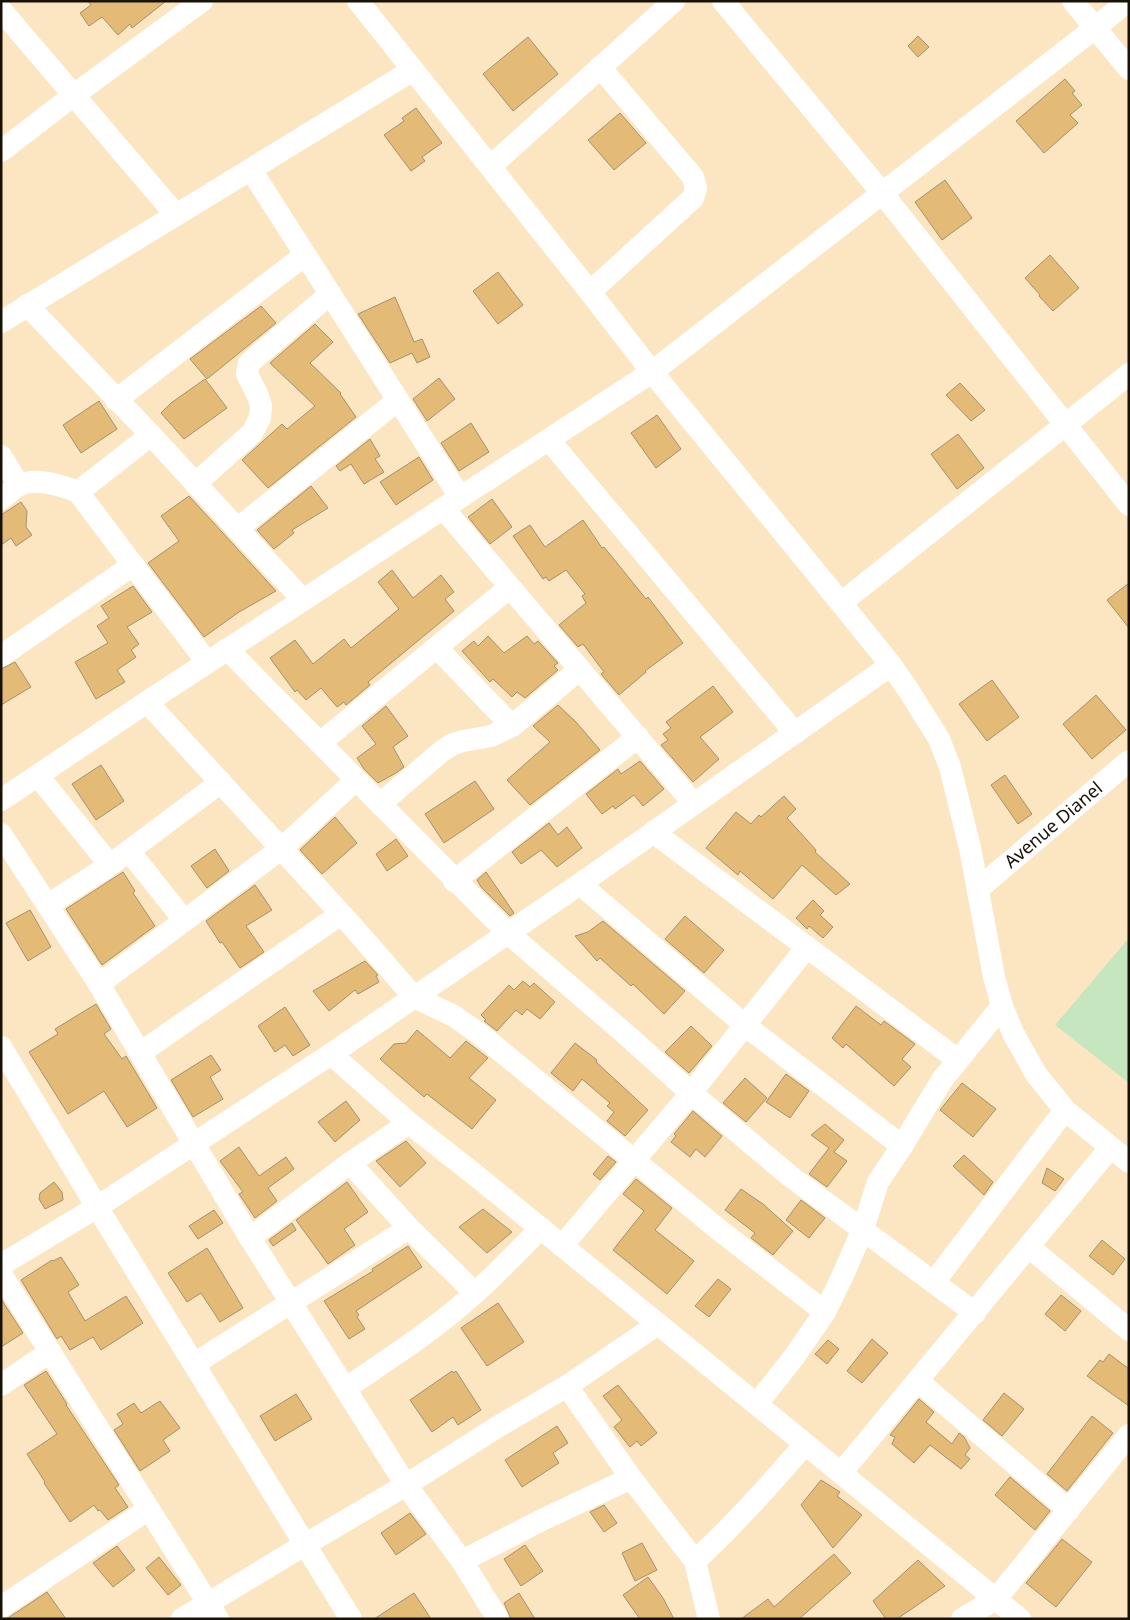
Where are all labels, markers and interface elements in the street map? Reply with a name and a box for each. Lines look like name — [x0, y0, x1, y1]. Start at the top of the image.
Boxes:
street label: Avenue Dianel — [999, 776, 1107, 873]

